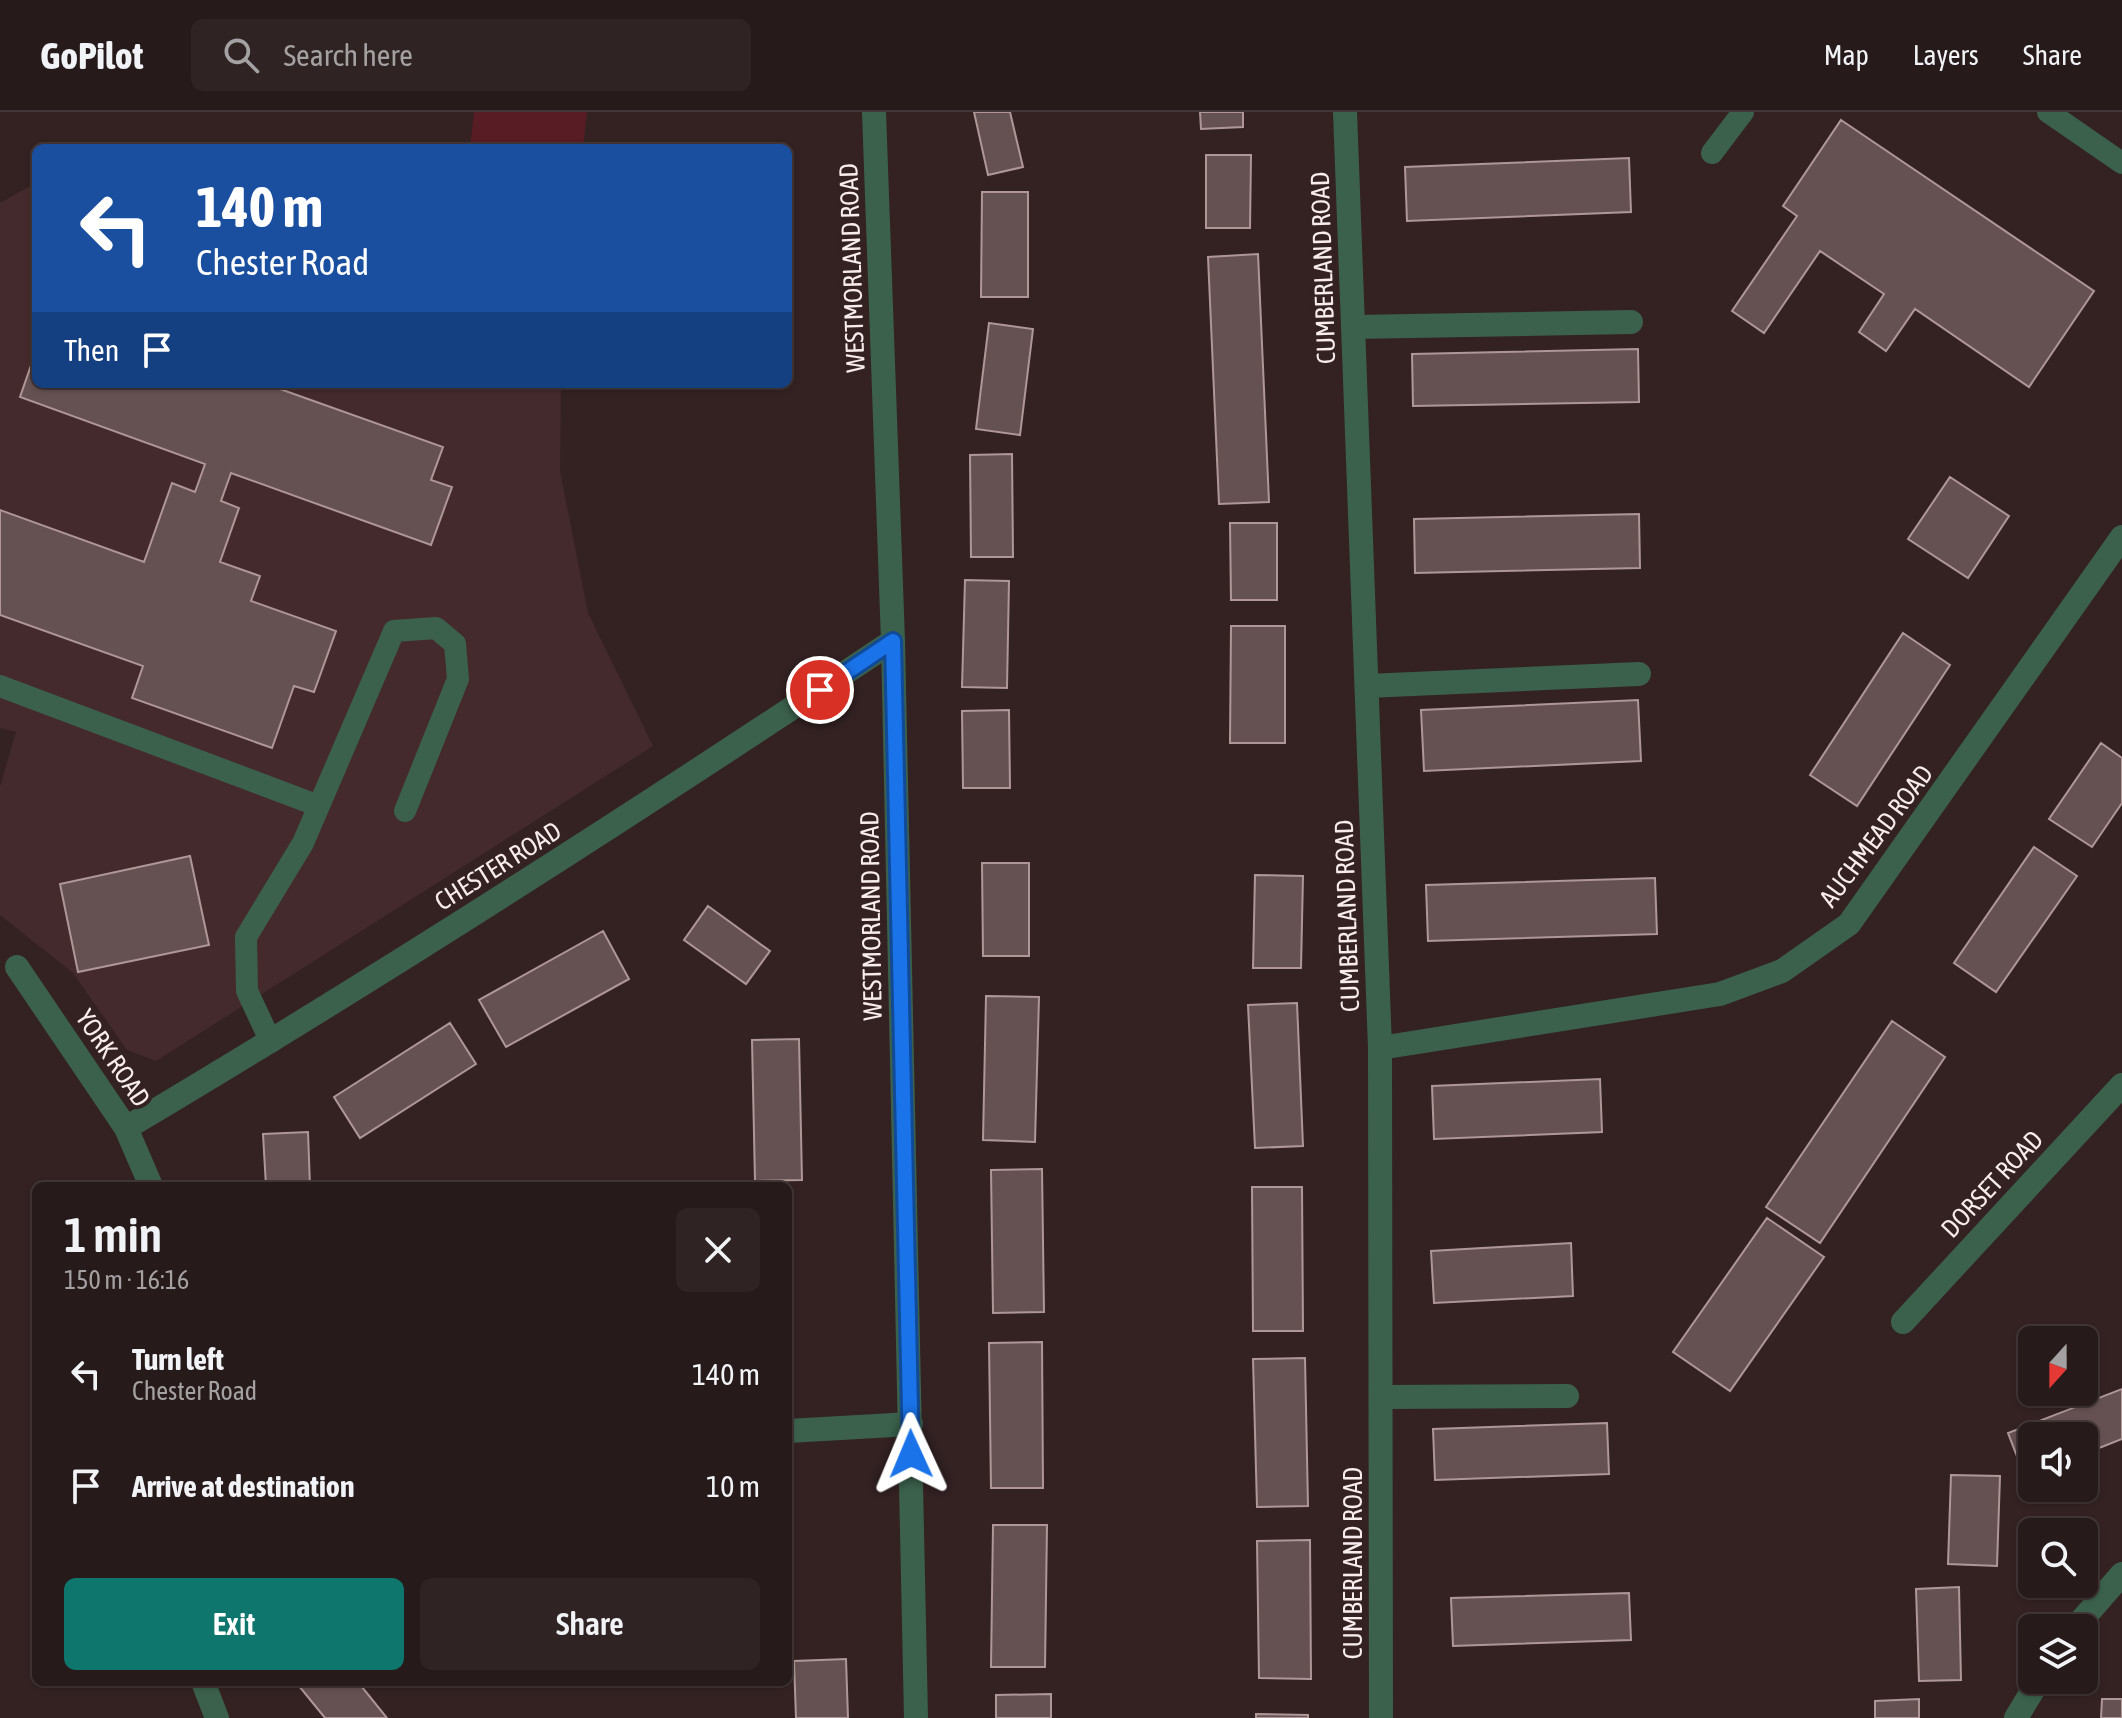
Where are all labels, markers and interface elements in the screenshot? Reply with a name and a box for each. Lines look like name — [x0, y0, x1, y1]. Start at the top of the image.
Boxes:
search box — [191, 19, 751, 91]
icon: search — [219, 33, 263, 77]
text: GoPilot — [40, 34, 143, 77]
text: Search here — [283, 38, 413, 72]
text: Map — [1824, 39, 1869, 71]
text: Layers — [1913, 39, 1979, 71]
text: Share — [2023, 39, 2082, 71]
street label: WESTMORLAND ROAD — [833, 163, 871, 373]
street label: CUMBERLAND ROAD — [1305, 171, 1341, 365]
text: 140 m — [196, 175, 323, 239]
icon: left — [64, 176, 168, 280]
text: Chester Road — [196, 241, 369, 283]
icon: arrive — [135, 328, 179, 372]
text: Then — [64, 333, 119, 367]
pin — [786, 656, 854, 724]
icon: arrive — [798, 668, 842, 712]
street label: AUCHMEAD ROAD — [1813, 759, 1939, 913]
street label: WESTMORLAND ROAD — [854, 811, 888, 1021]
street label: CHESTER ROAD — [429, 815, 567, 917]
street label: CUMBERLAND ROAD — [1329, 819, 1365, 1013]
street label: YORK ROAD — [70, 1004, 156, 1112]
street label: DORSET ROAD — [1935, 1124, 2049, 1244]
text: 1 min — [64, 1207, 162, 1262]
button: close — [676, 1208, 760, 1292]
text: 150 m · 16:16 — [64, 1265, 189, 1295]
north arrow — [2018, 1326, 2098, 1406]
map controls — [2018, 1326, 2098, 1694]
text: Turn left — [132, 1342, 224, 1376]
icon: left — [64, 1352, 108, 1396]
text: 140 m — [692, 1357, 760, 1391]
text: Chester Road — [132, 1376, 257, 1406]
position arrow — [869, 1412, 953, 1496]
button: sound — [2018, 1422, 2098, 1502]
icon: arrive — [64, 1464, 108, 1508]
street label: CUMBERLAND ROAD — [1338, 1467, 1368, 1659]
text: Arrive at destination — [132, 1469, 354, 1503]
text: 10 m — [706, 1469, 760, 1503]
button: search — [2018, 1518, 2098, 1598]
button: Exit — [64, 1578, 404, 1670]
button: Share — [420, 1578, 760, 1670]
button: layers — [2018, 1614, 2098, 1694]

